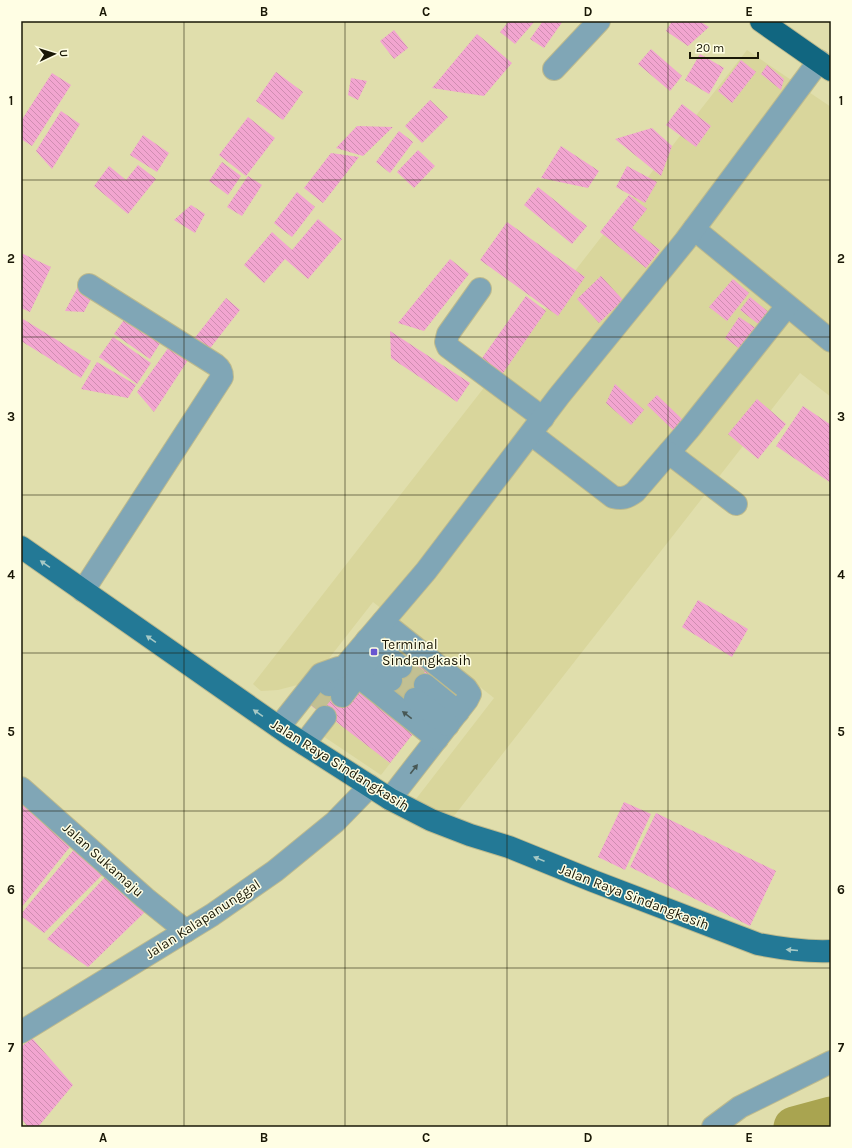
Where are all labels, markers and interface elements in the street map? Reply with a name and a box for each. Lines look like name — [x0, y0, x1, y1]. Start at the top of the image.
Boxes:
text: A — [99, 4, 107, 19]
text: B — [260, 4, 268, 19]
text: C — [422, 4, 430, 19]
text: D — [584, 4, 593, 19]
text: E — [745, 4, 753, 19]
north arrow — [34, 34, 74, 74]
scale bar — [690, 34, 758, 60]
text: 20 m — [696, 41, 724, 55]
text: U — [57, 49, 70, 58]
text: 1 — [9, 93, 13, 108]
text: 1 — [839, 93, 843, 108]
text: 2 — [7, 251, 15, 266]
text: 2 — [837, 251, 845, 266]
text: 3 — [7, 409, 15, 424]
text: 3 — [837, 409, 845, 424]
one-way arrow — [40, 560, 50, 568]
text: 4 — [7, 567, 15, 582]
text: 4 — [837, 567, 845, 582]
one-way arrow — [146, 635, 157, 643]
place label: Terminal Sindangkasih — [382, 636, 471, 669]
marker: Terminal Sindangkasih — [369, 647, 379, 657]
one-way arrow — [253, 709, 264, 717]
one-way arrow — [401, 710, 412, 719]
street label: Jalan Raya Sindangkasih — [268, 716, 412, 814]
text: 5 — [7, 724, 15, 739]
text: 5 — [837, 724, 845, 739]
one-way arrow — [409, 763, 418, 774]
street label: Jalan Sukamaju — [59, 819, 147, 901]
one-way arrow — [532, 856, 544, 862]
street label: Jalan Raya Sindangkasih — [556, 860, 712, 934]
street label: Jalan Kalapanunggal — [142, 876, 264, 962]
text: 6 — [7, 882, 15, 897]
text: 6 — [837, 882, 845, 897]
one-way arrow — [786, 947, 798, 954]
text: 7 — [8, 1040, 15, 1055]
text: 7 — [838, 1040, 845, 1055]
text: A — [99, 1130, 107, 1145]
text: B — [260, 1130, 268, 1145]
text: C — [422, 1130, 430, 1145]
text: D — [584, 1130, 593, 1145]
text: E — [745, 1130, 753, 1145]

